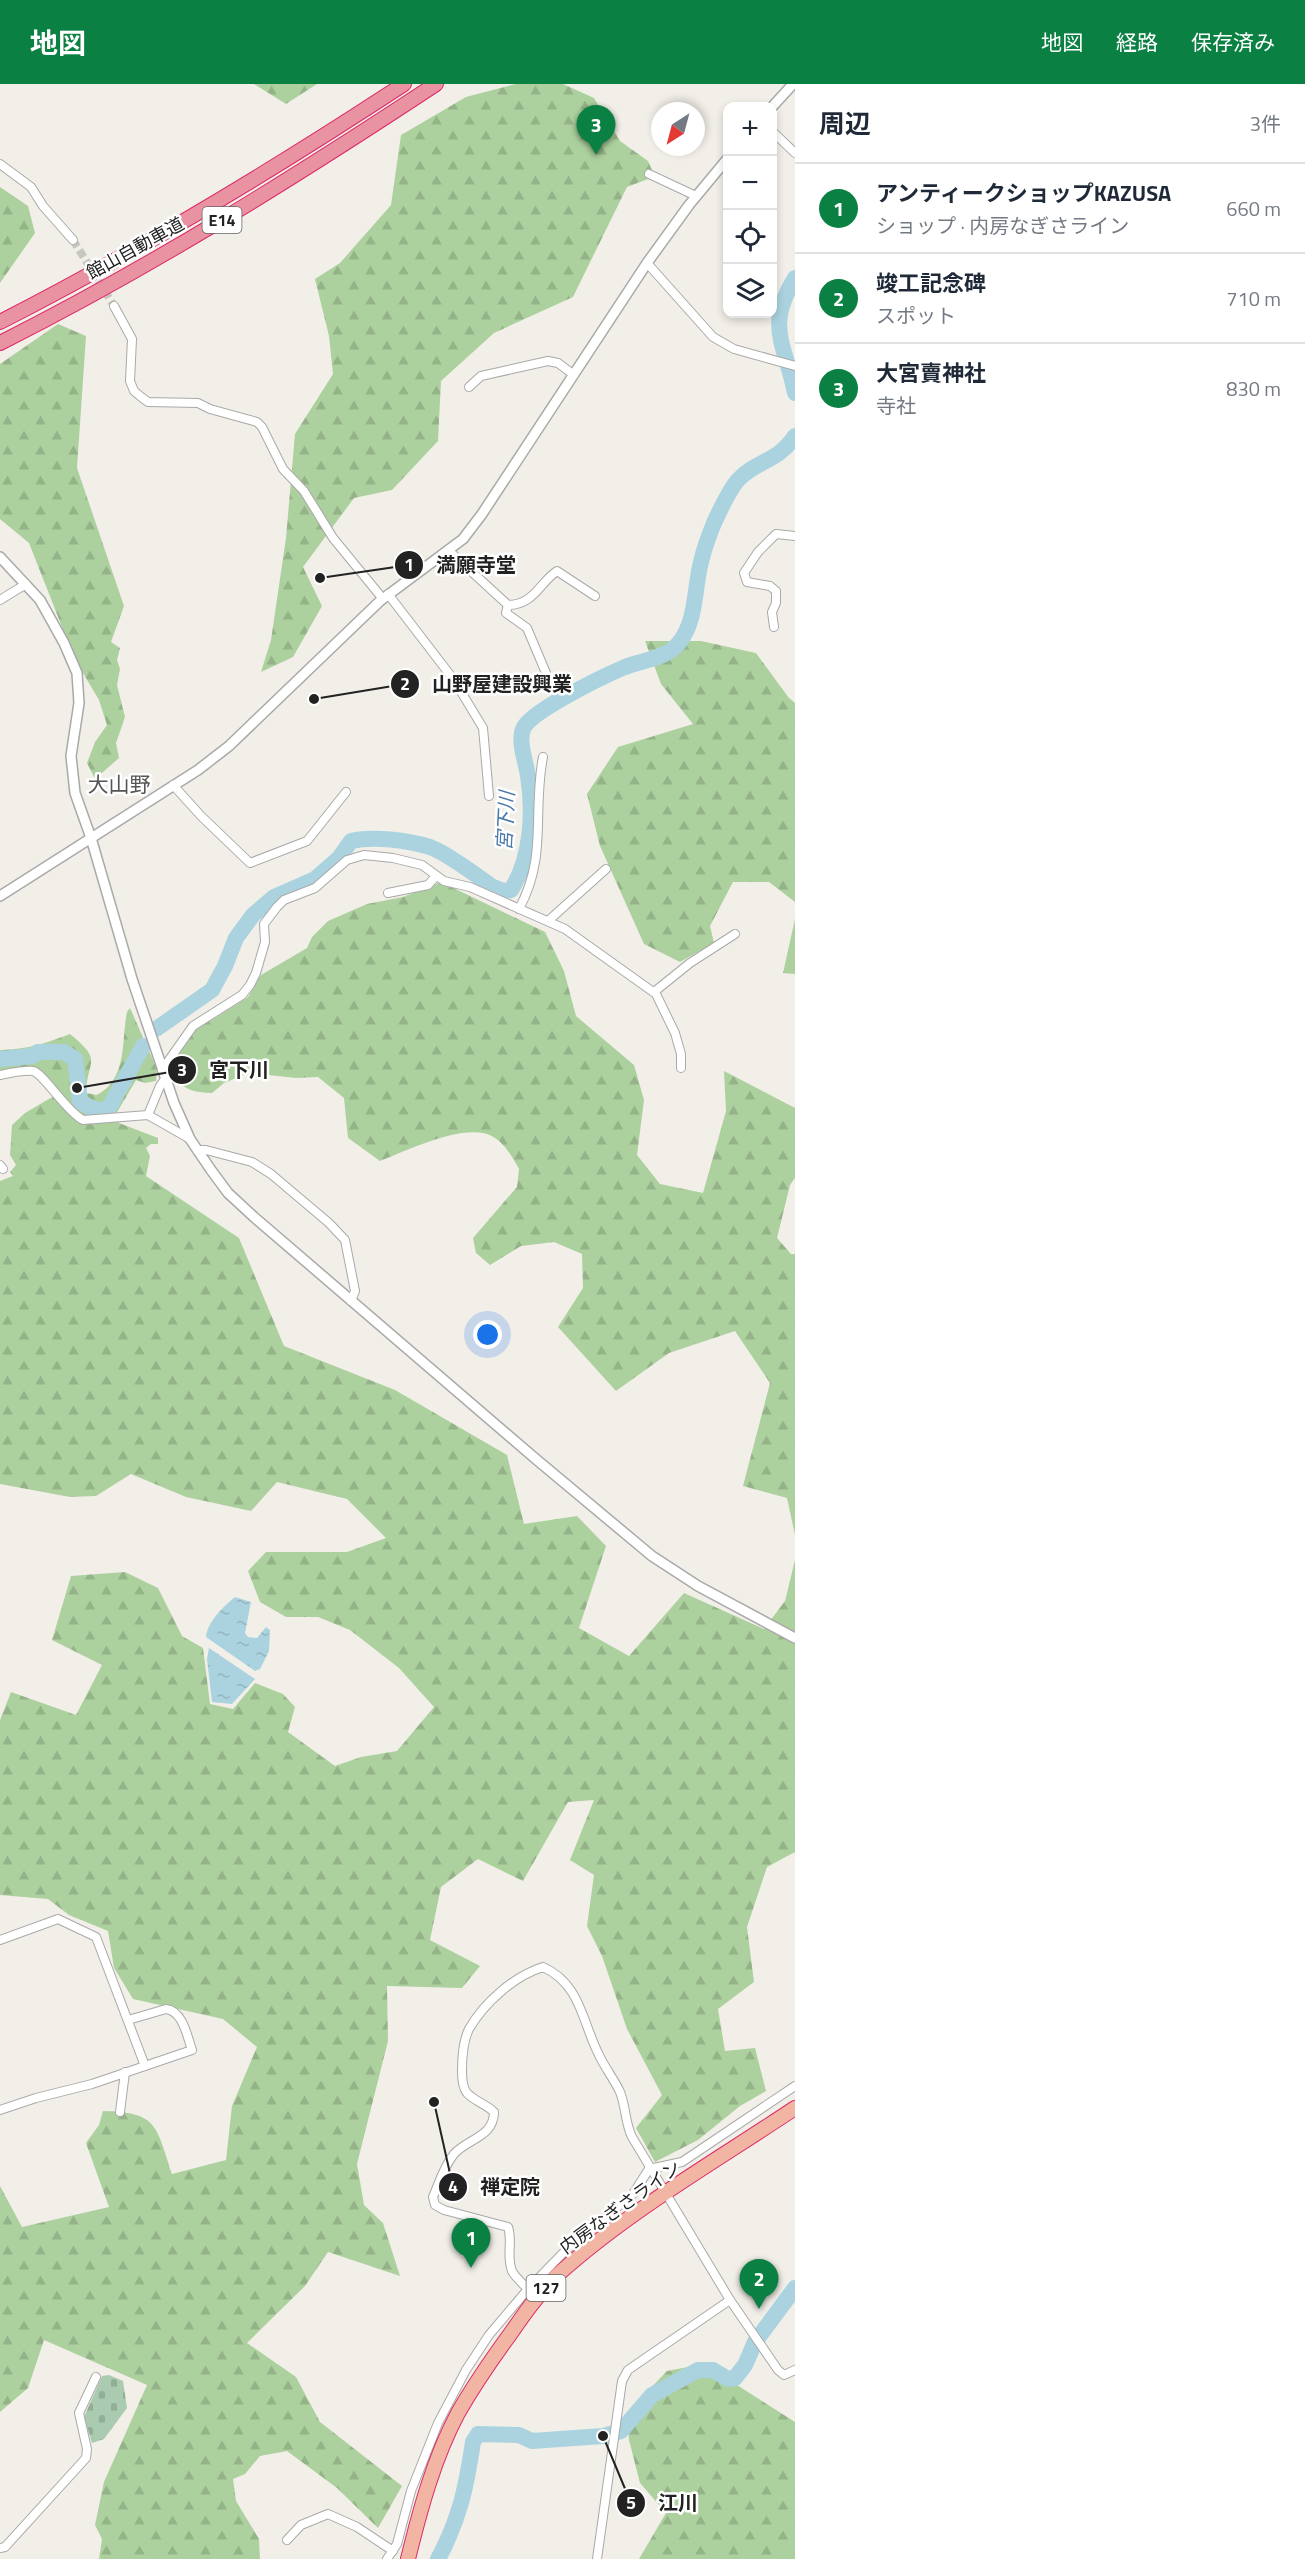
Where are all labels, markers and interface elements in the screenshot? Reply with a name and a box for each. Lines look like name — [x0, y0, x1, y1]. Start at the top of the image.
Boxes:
text: 地図 — [30, 21, 86, 64]
text: 地図 — [1041, 26, 1083, 58]
text: 経路 — [1116, 26, 1158, 58]
text: 保存済み — [1191, 26, 1275, 58]
north arrow — [651, 102, 705, 156]
map controls — [723, 102, 777, 318]
button: + — [723, 102, 777, 156]
text: 周辺 — [819, 104, 871, 143]
pin: 3 — [576, 106, 616, 155]
text: 3件 — [1250, 108, 1281, 139]
button: − — [723, 156, 777, 210]
text: アンティークショップKAZUSA — [876, 176, 1171, 210]
text: 1 — [833, 193, 844, 224]
text: 660 m — [1226, 193, 1281, 224]
road number: E14 — [202, 207, 242, 233]
street label: 館山自動車道 — [81, 210, 189, 286]
button: locate — [723, 210, 777, 264]
text: ショップ · 内房なぎさライン — [876, 210, 1129, 241]
button: layers — [723, 264, 777, 318]
text: 竣工記念碑 — [876, 266, 986, 300]
text: 2 — [833, 283, 844, 314]
text: 710 m — [1226, 283, 1281, 314]
text: スポット — [876, 300, 956, 331]
text: 大宮賣神社 — [876, 356, 986, 390]
text: 3 — [833, 373, 844, 404]
text: 830 m — [1226, 373, 1281, 404]
text: 寺社 — [876, 390, 916, 421]
callout: 満願寺堂 — [394, 546, 528, 584]
text: 満願寺堂 — [436, 549, 516, 580]
text: 1 — [404, 551, 414, 578]
callout: 山野屋建設興業 — [390, 665, 584, 703]
text: 山野屋建設興業 — [432, 668, 572, 699]
text: 2 — [400, 670, 410, 697]
district label: 大山野 — [88, 768, 151, 800]
water label: 宮下川 — [488, 788, 522, 852]
callout: 宮下川 — [167, 1051, 281, 1089]
text: 宮下川 — [209, 1054, 269, 1085]
text: 3 — [177, 1056, 187, 1083]
your location — [473, 1320, 502, 1349]
street label: 内房なぎさライン — [554, 2154, 686, 2260]
callout: 禅定院 — [438, 2168, 552, 2206]
text: 禅定院 — [480, 2171, 540, 2202]
text: 4 — [448, 2173, 458, 2200]
pin: 1 — [452, 2218, 490, 2268]
pin: 2 — [740, 2260, 778, 2309]
road number: 127 — [526, 2275, 566, 2301]
callout: 江川 — [616, 2484, 710, 2522]
text: 江川 — [658, 2487, 698, 2518]
text: 5 — [626, 2489, 636, 2516]

